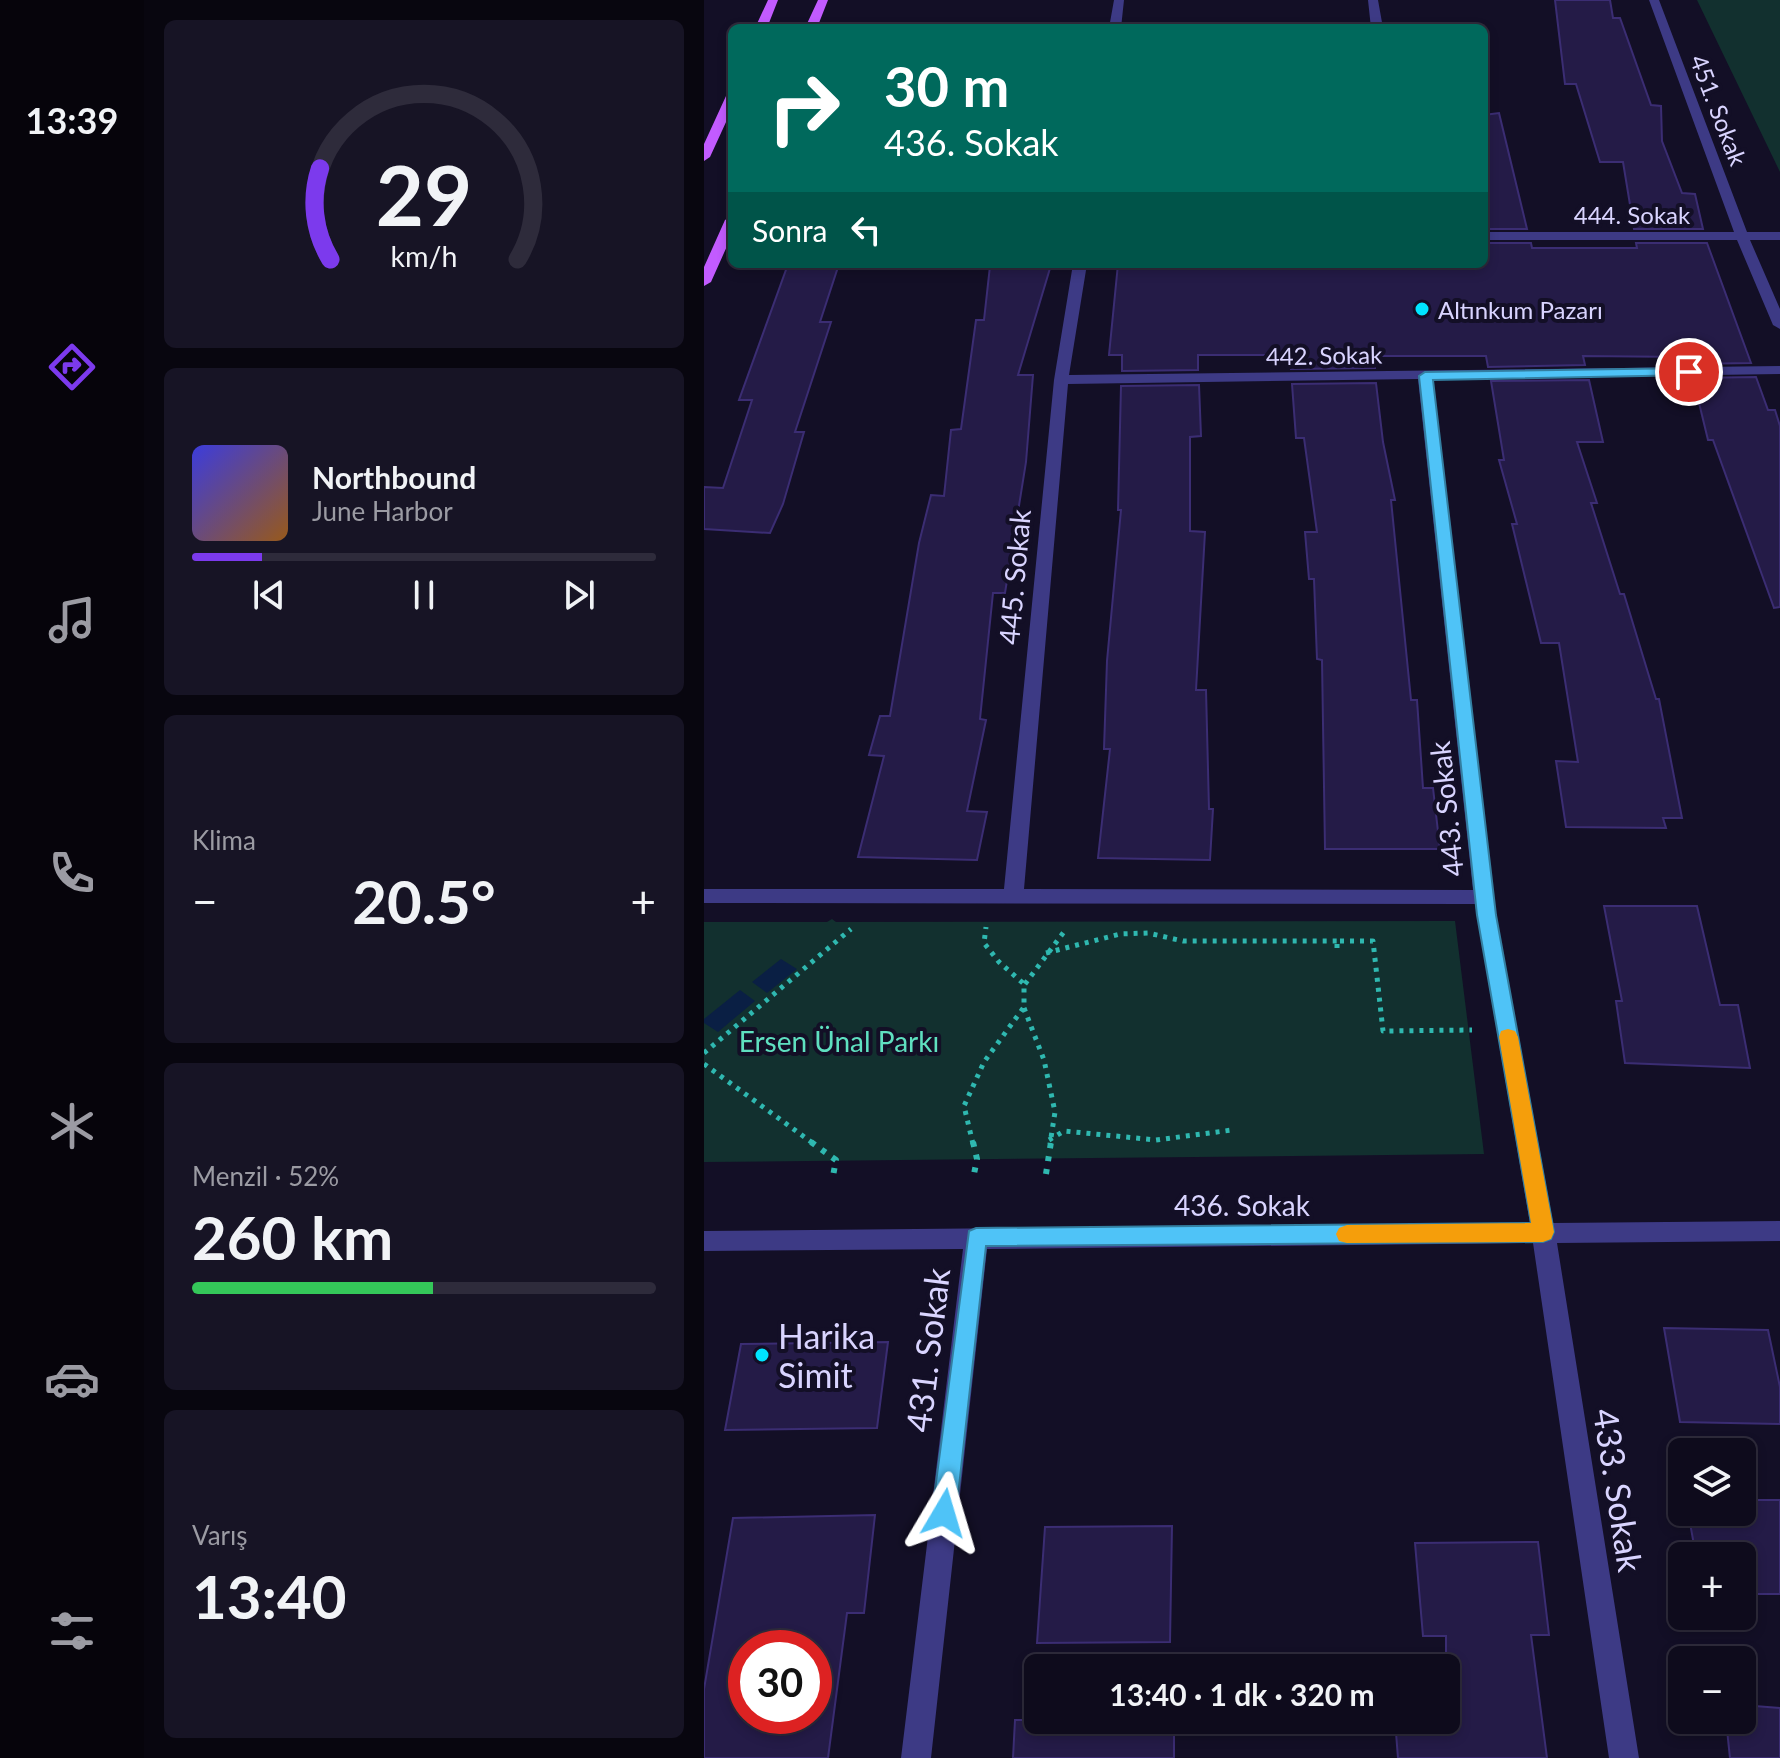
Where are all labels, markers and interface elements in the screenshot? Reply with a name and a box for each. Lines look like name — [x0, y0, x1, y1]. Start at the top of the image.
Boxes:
street label: 451. Sokak — [1685, 50, 1754, 170]
text: 30 m — [884, 52, 1009, 119]
icon: right — [752, 56, 856, 160]
text: 13:39 — [26, 98, 118, 142]
text: 436. Sokak — [884, 120, 1059, 164]
text: 29 — [376, 143, 472, 243]
street label: 444. Sokak — [1574, 200, 1691, 229]
icon: left — [844, 208, 888, 252]
text: Sonra — [752, 212, 828, 248]
text: km/h — [391, 239, 457, 273]
place label: Altınkum Pazarı — [1438, 295, 1603, 324]
marker: Altınkum Pazarı — [1413, 300, 1431, 318]
pin — [1655, 338, 1723, 406]
icon: directions — [44, 339, 100, 395]
street label: 442. Sokak — [1266, 339, 1383, 371]
icon: arrive — [1667, 350, 1711, 394]
text: Northbound — [312, 459, 476, 495]
text: June Harbor — [312, 495, 453, 527]
street label: 445. Sokak — [991, 507, 1037, 646]
icon: previous — [247, 573, 291, 617]
icon: pause — [402, 573, 446, 617]
icon: next — [557, 573, 601, 617]
icon: music — [44, 592, 100, 648]
street label: 443. Sokak — [1422, 739, 1470, 878]
text: Klima — [192, 824, 256, 856]
icon: phone — [44, 845, 100, 901]
text: 20.5° — [352, 865, 496, 937]
text: − — [192, 875, 218, 927]
text: + — [630, 875, 656, 927]
park label: Ersen Ünal Parkı — [739, 1024, 939, 1058]
icon: climate — [44, 1098, 100, 1154]
text: Menzil · 52% — [192, 1160, 339, 1192]
street label: 436. Sokak — [1174, 1188, 1311, 1222]
text: 260 km — [192, 1201, 393, 1273]
street label: 431. Sokak — [897, 1265, 957, 1434]
place label: Harika Simit — [778, 1315, 875, 1395]
marker: Harika Simit — [753, 1346, 771, 1364]
icon: car — [44, 1351, 100, 1407]
street label: 433. Sokak — [1586, 1405, 1652, 1575]
map controls — [1668, 1438, 1756, 1734]
button: layers — [1668, 1438, 1756, 1526]
position arrow — [902, 1471, 986, 1555]
text: Varış — [192, 1519, 248, 1551]
button: + — [1668, 1542, 1756, 1630]
text: 13:40 — [192, 1560, 347, 1632]
icon: filters — [44, 1603, 100, 1659]
speed limit sign: 30 — [728, 1630, 832, 1734]
button: − — [1668, 1646, 1756, 1734]
text: 13:40 · 1 dk · 320 m — [1109, 1676, 1375, 1712]

